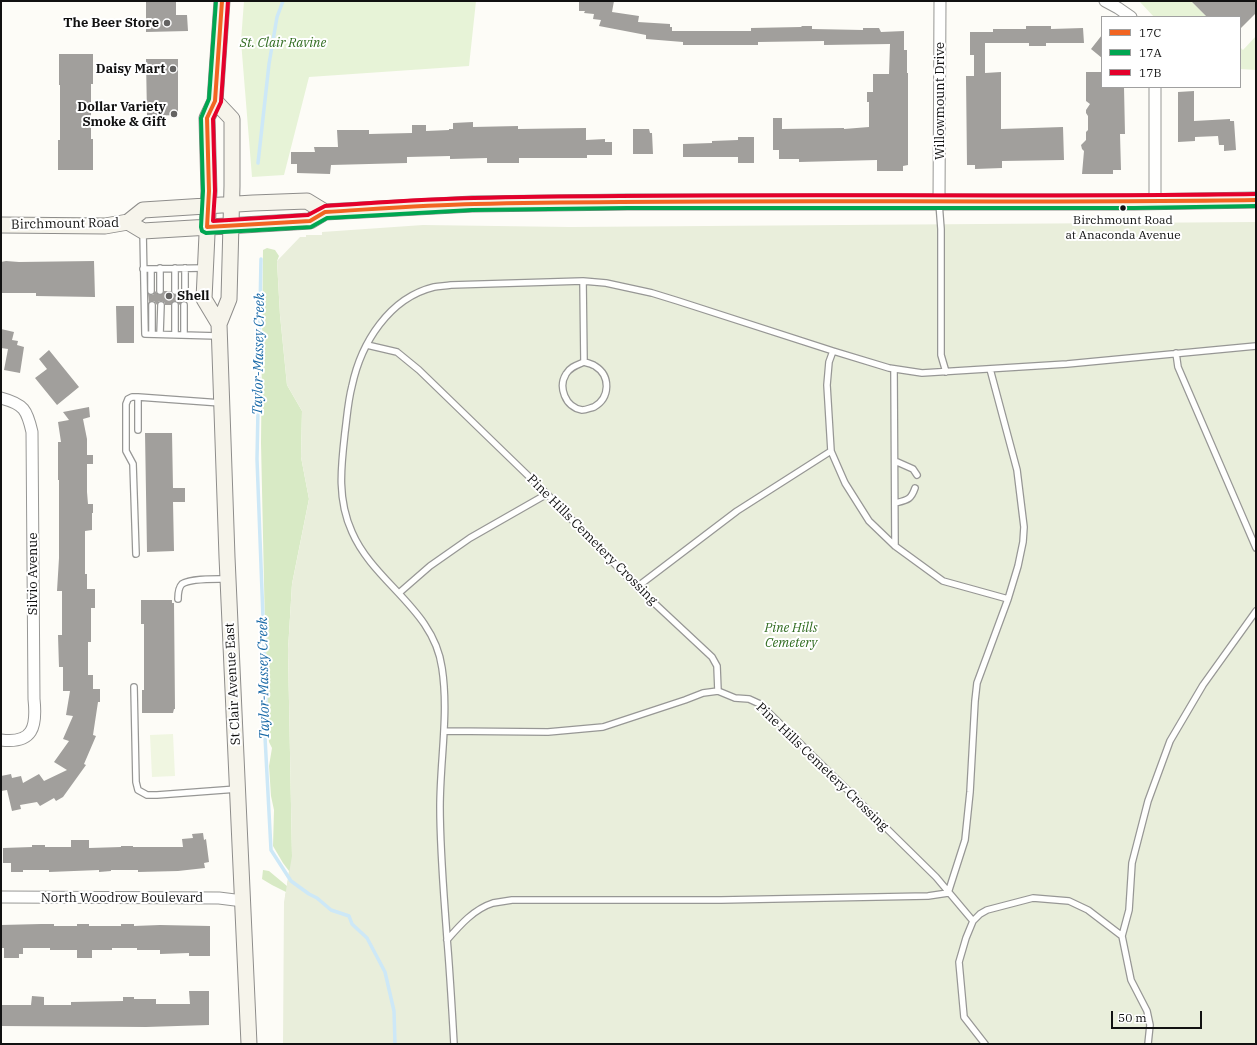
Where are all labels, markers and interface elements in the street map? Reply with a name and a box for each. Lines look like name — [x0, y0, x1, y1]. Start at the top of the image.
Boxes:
place label: The Beer Store — [63, 15, 159, 31]
legend — [1101, 16, 1241, 88]
marker: The Beer Store — [162, 18, 172, 28]
text: 17C — [1139, 25, 1161, 40]
park label: St. Clair Ravine — [240, 35, 326, 51]
street label: Willowmount Drive — [932, 42, 948, 160]
text: 17A — [1139, 45, 1162, 60]
place label: Daisy Mart — [96, 61, 165, 77]
marker: Daisy Mart — [168, 64, 178, 74]
text: 17B — [1139, 65, 1161, 80]
place label: Dollar Variety Smoke & Gift — [77, 99, 166, 130]
marker: Dollar Variety Smoke & Gift — [169, 109, 179, 119]
marker: Birchmount Road at Anaconda Avenue — [1118, 203, 1128, 213]
place label: Birchmount Road at Anaconda Avenue — [1065, 214, 1181, 242]
street label: Birchmount Road — [11, 215, 119, 233]
place label: Shell — [177, 288, 209, 304]
marker: Shell — [164, 291, 174, 301]
water label: Taylor-Massey Creek — [250, 293, 268, 415]
street label: Pine Hills Cemetery Crossing — [524, 472, 660, 608]
street label: Silvio Avenue — [25, 533, 41, 615]
water label: Taylor-Massey Creek — [255, 617, 273, 739]
park label: Pine Hills Cemetery — [765, 620, 817, 651]
street label: St Clair Avenue East — [222, 622, 244, 746]
street label: Pine Hills Cemetery Crossing — [753, 700, 891, 834]
street label: North Woodrow Boulevard — [41, 890, 203, 906]
scale bar — [1113, 1003, 1204, 1029]
text: 50 m — [1118, 1010, 1147, 1025]

